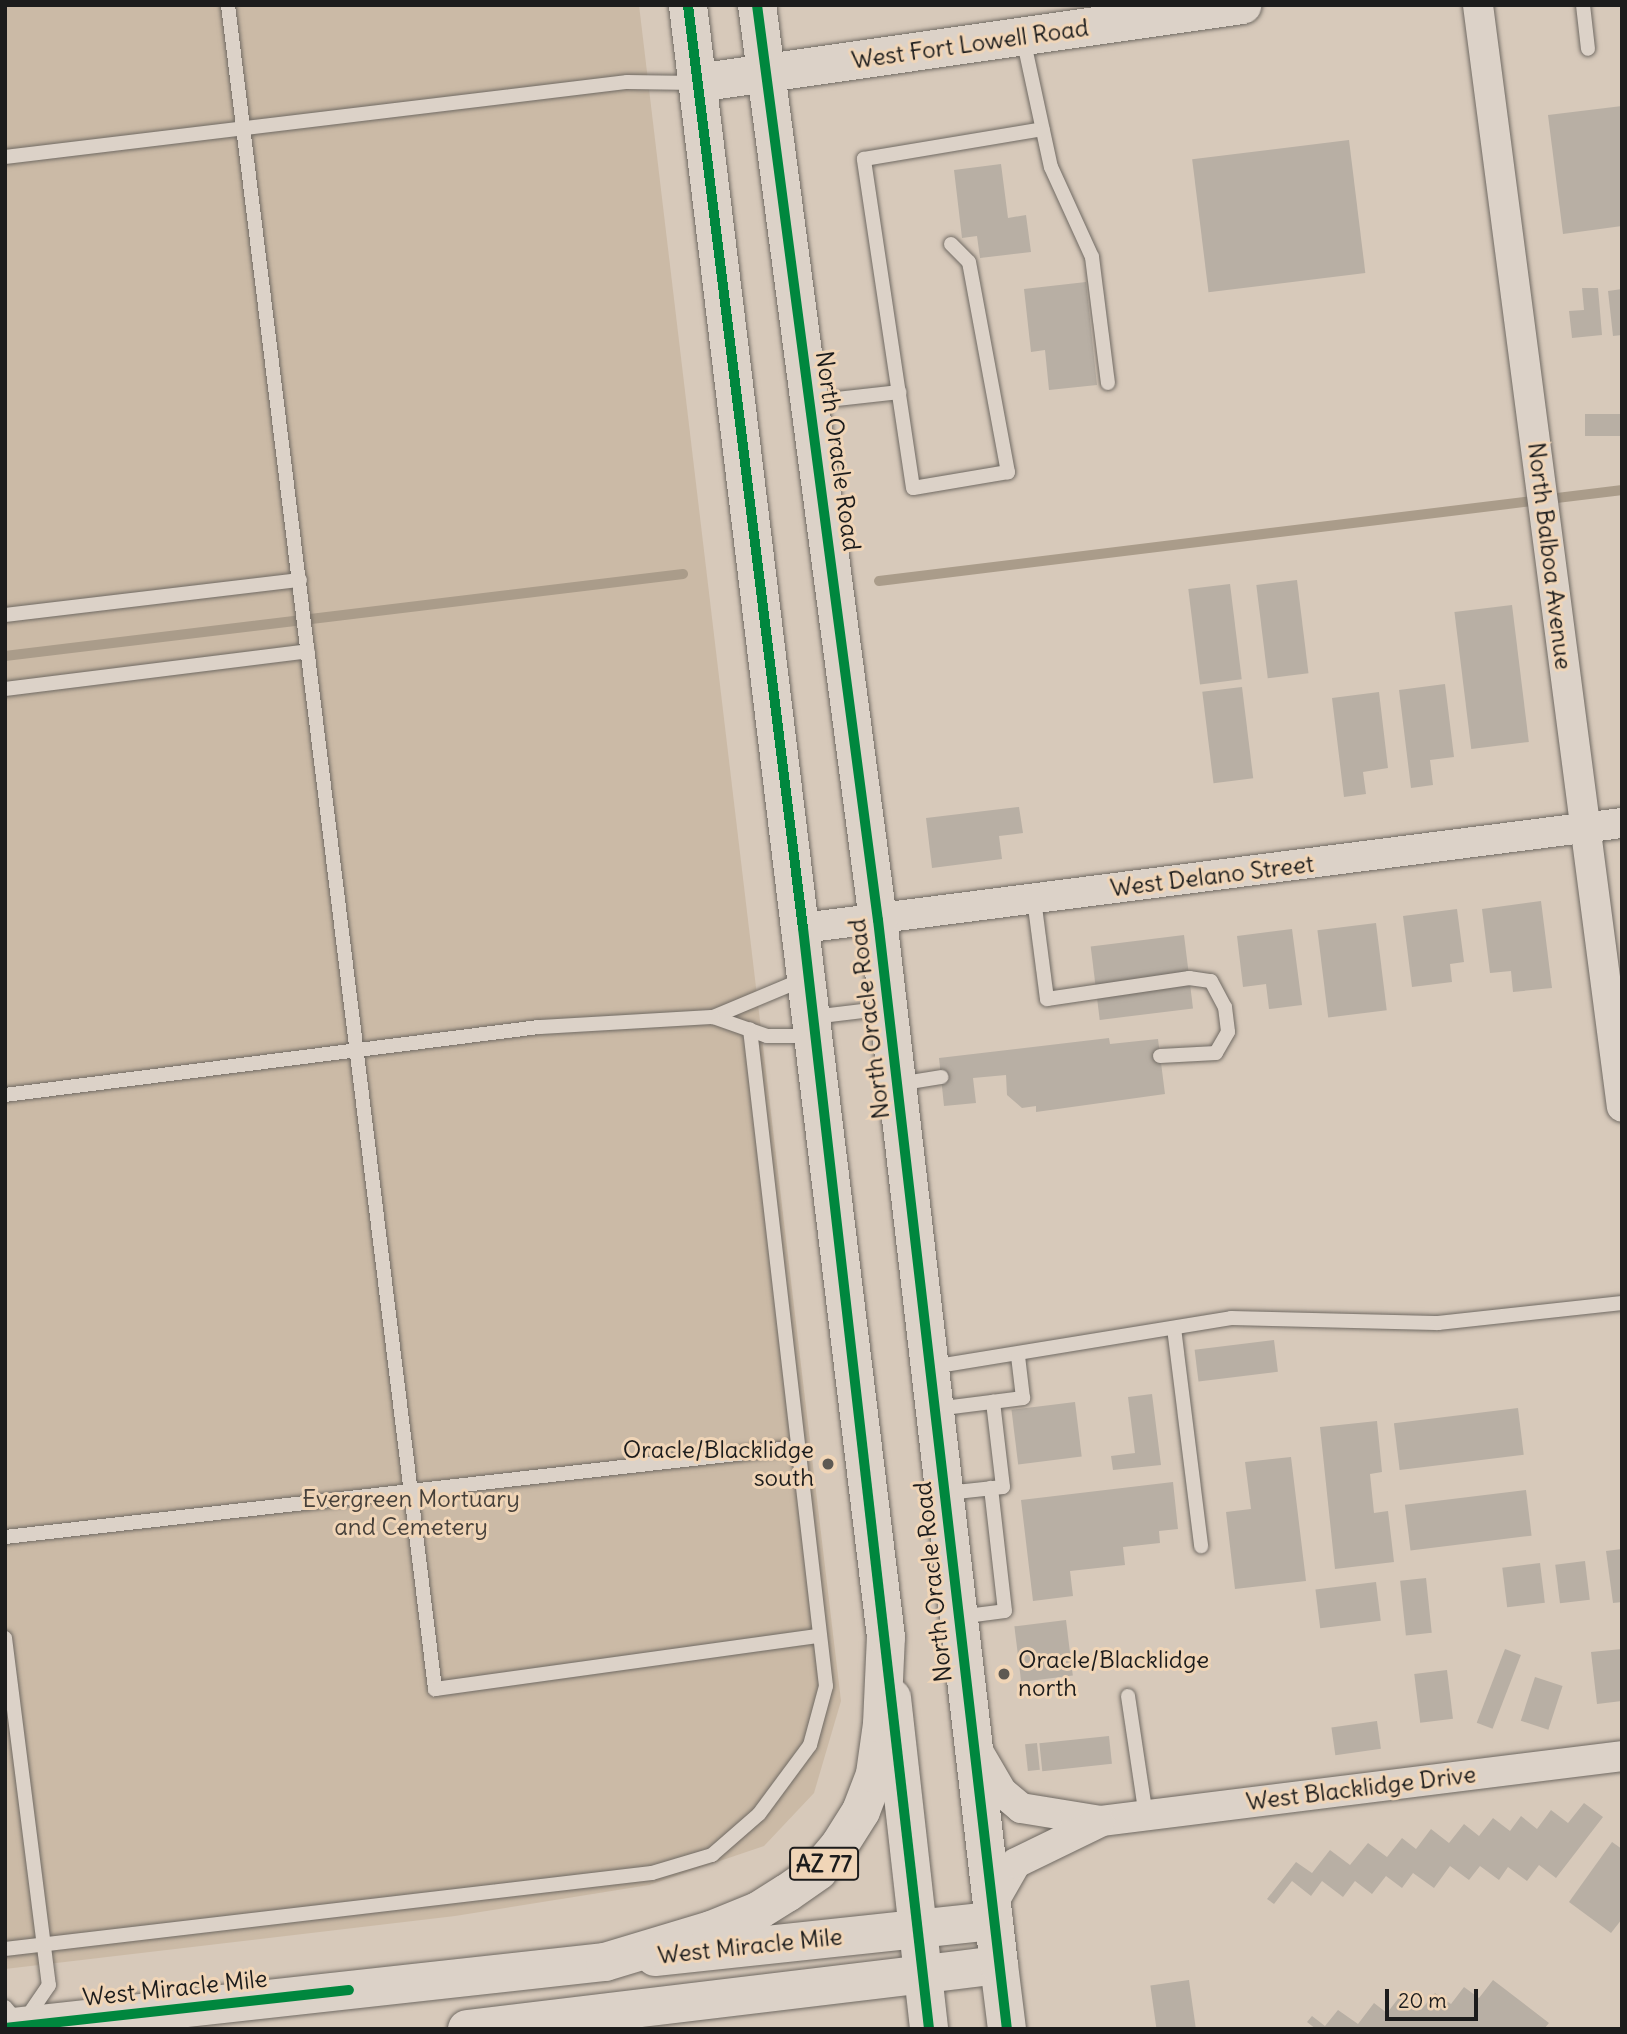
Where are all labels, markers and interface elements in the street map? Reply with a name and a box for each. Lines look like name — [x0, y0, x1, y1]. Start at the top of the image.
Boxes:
street label: West Fort Lowell Road — [850, 13, 1090, 75]
street label: North Oracle Road — [810, 349, 866, 553]
street label: North Balboa Avenue — [1522, 441, 1578, 671]
street label: West Delano Street — [1109, 849, 1315, 903]
street label: North Oracle Road — [842, 917, 896, 1121]
place label: Oracle/Blacklidge south — [623, 1436, 814, 1492]
marker: Oracle/Blacklidge south — [820, 1456, 836, 1472]
street label: North Oracle Road — [908, 1480, 958, 1684]
park label: Evergreen Mortuary and Cemetery — [302, 1485, 520, 1541]
place label: Oracle/Blacklidge north — [1018, 1646, 1209, 1702]
marker: Oracle/Blacklidge north — [996, 1666, 1012, 1682]
street label: West Blacklidge Drive — [1244, 1760, 1478, 1816]
road number: AZ 77 — [789, 1844, 859, 1884]
street label: West Miracle Mile — [656, 1922, 844, 1970]
street label: West Miracle Mile — [81, 1964, 269, 2012]
scale bar — [1389, 1974, 1482, 2018]
text: 20 m — [1398, 1987, 1447, 2014]

